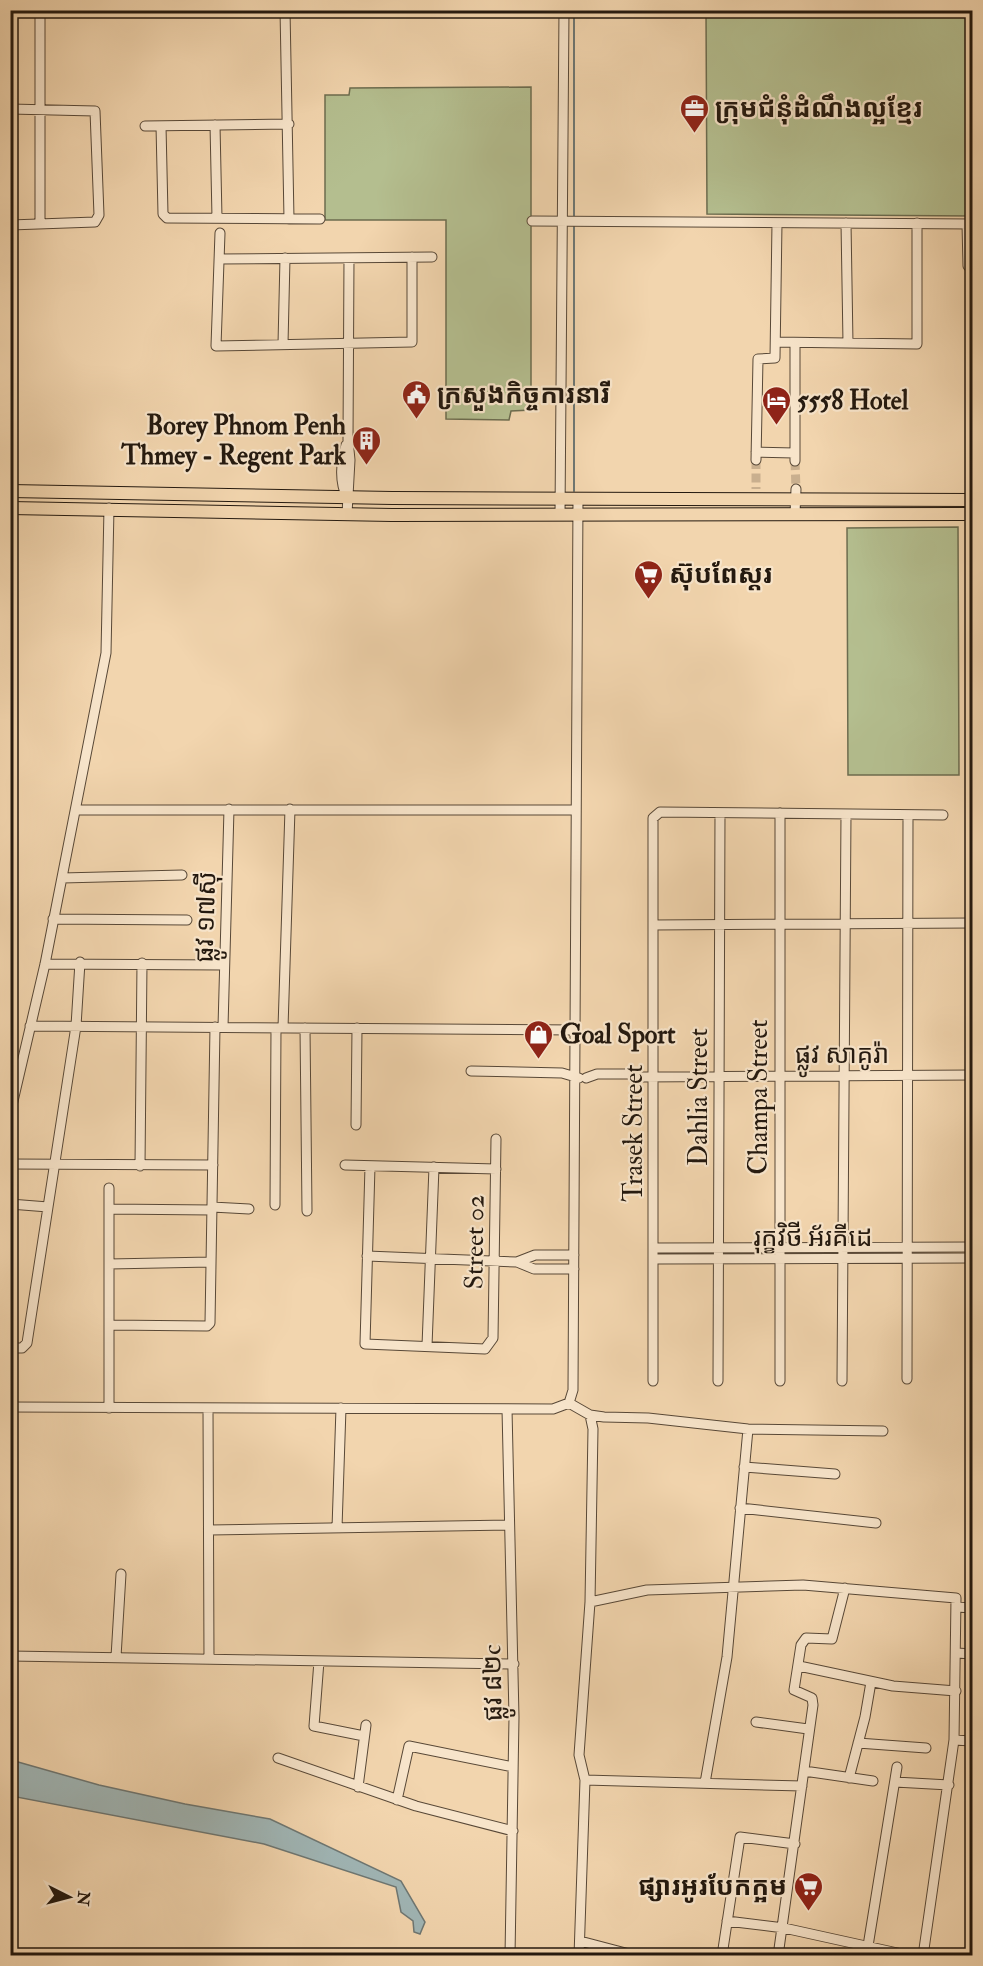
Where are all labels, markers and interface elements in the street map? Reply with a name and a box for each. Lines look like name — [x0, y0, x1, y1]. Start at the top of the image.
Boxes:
office icon: ក្រុមជំនុំដំណឹងល្អខ្មែរ — [678, 92, 710, 134]
place label: ក្រុមជំនុំដំណឹងល្អខ្មែរ — [715, 93, 922, 125]
public building icon: ក្រសួងកិច្ចការនារី — [400, 378, 432, 420]
place label: ក្រសួងកិច្ចការនារី — [437, 379, 610, 411]
hotel icon: 5558 Hotel — [760, 384, 792, 426]
place label: 5558 Hotel — [797, 385, 909, 417]
place label: Borey Phnom Penh Thmey - Regent Park — [120, 410, 347, 473]
building icon: Borey Phnom Penh Thmey - Regent Park — [351, 424, 383, 466]
supermarket icon: ស៊ុបពែស្តរ — [632, 558, 664, 600]
place label: ស៊ុបពែស្តរ — [669, 559, 772, 591]
street label: ផ្លូវ ១៧ស៊ី — [188, 871, 230, 964]
shop icon: Goal Sport — [523, 1018, 555, 1060]
place label: Goal Sport — [560, 1019, 676, 1052]
street label: Champa Street — [743, 1019, 776, 1175]
street label: Dahlia Street — [683, 1028, 715, 1166]
street label: ផ្លូវ សាគូរ៉ា — [795, 1039, 889, 1078]
street label: Trasek Street — [618, 1064, 650, 1202]
street label: Street 02 — [458, 1194, 492, 1290]
street label: រុក្ខវិថី អ័រគីដេ — [754, 1221, 873, 1254]
street label: ផ្លូវ ៨២c — [476, 1644, 516, 1722]
north arrow — [39, 1867, 99, 1927]
supermarket icon: ផ្សារអូរបែកក្អម — [792, 1870, 824, 1912]
place label: ផ្សារអូរបែកក្អម — [638, 1871, 787, 1903]
text: N — [72, 1889, 94, 1907]

